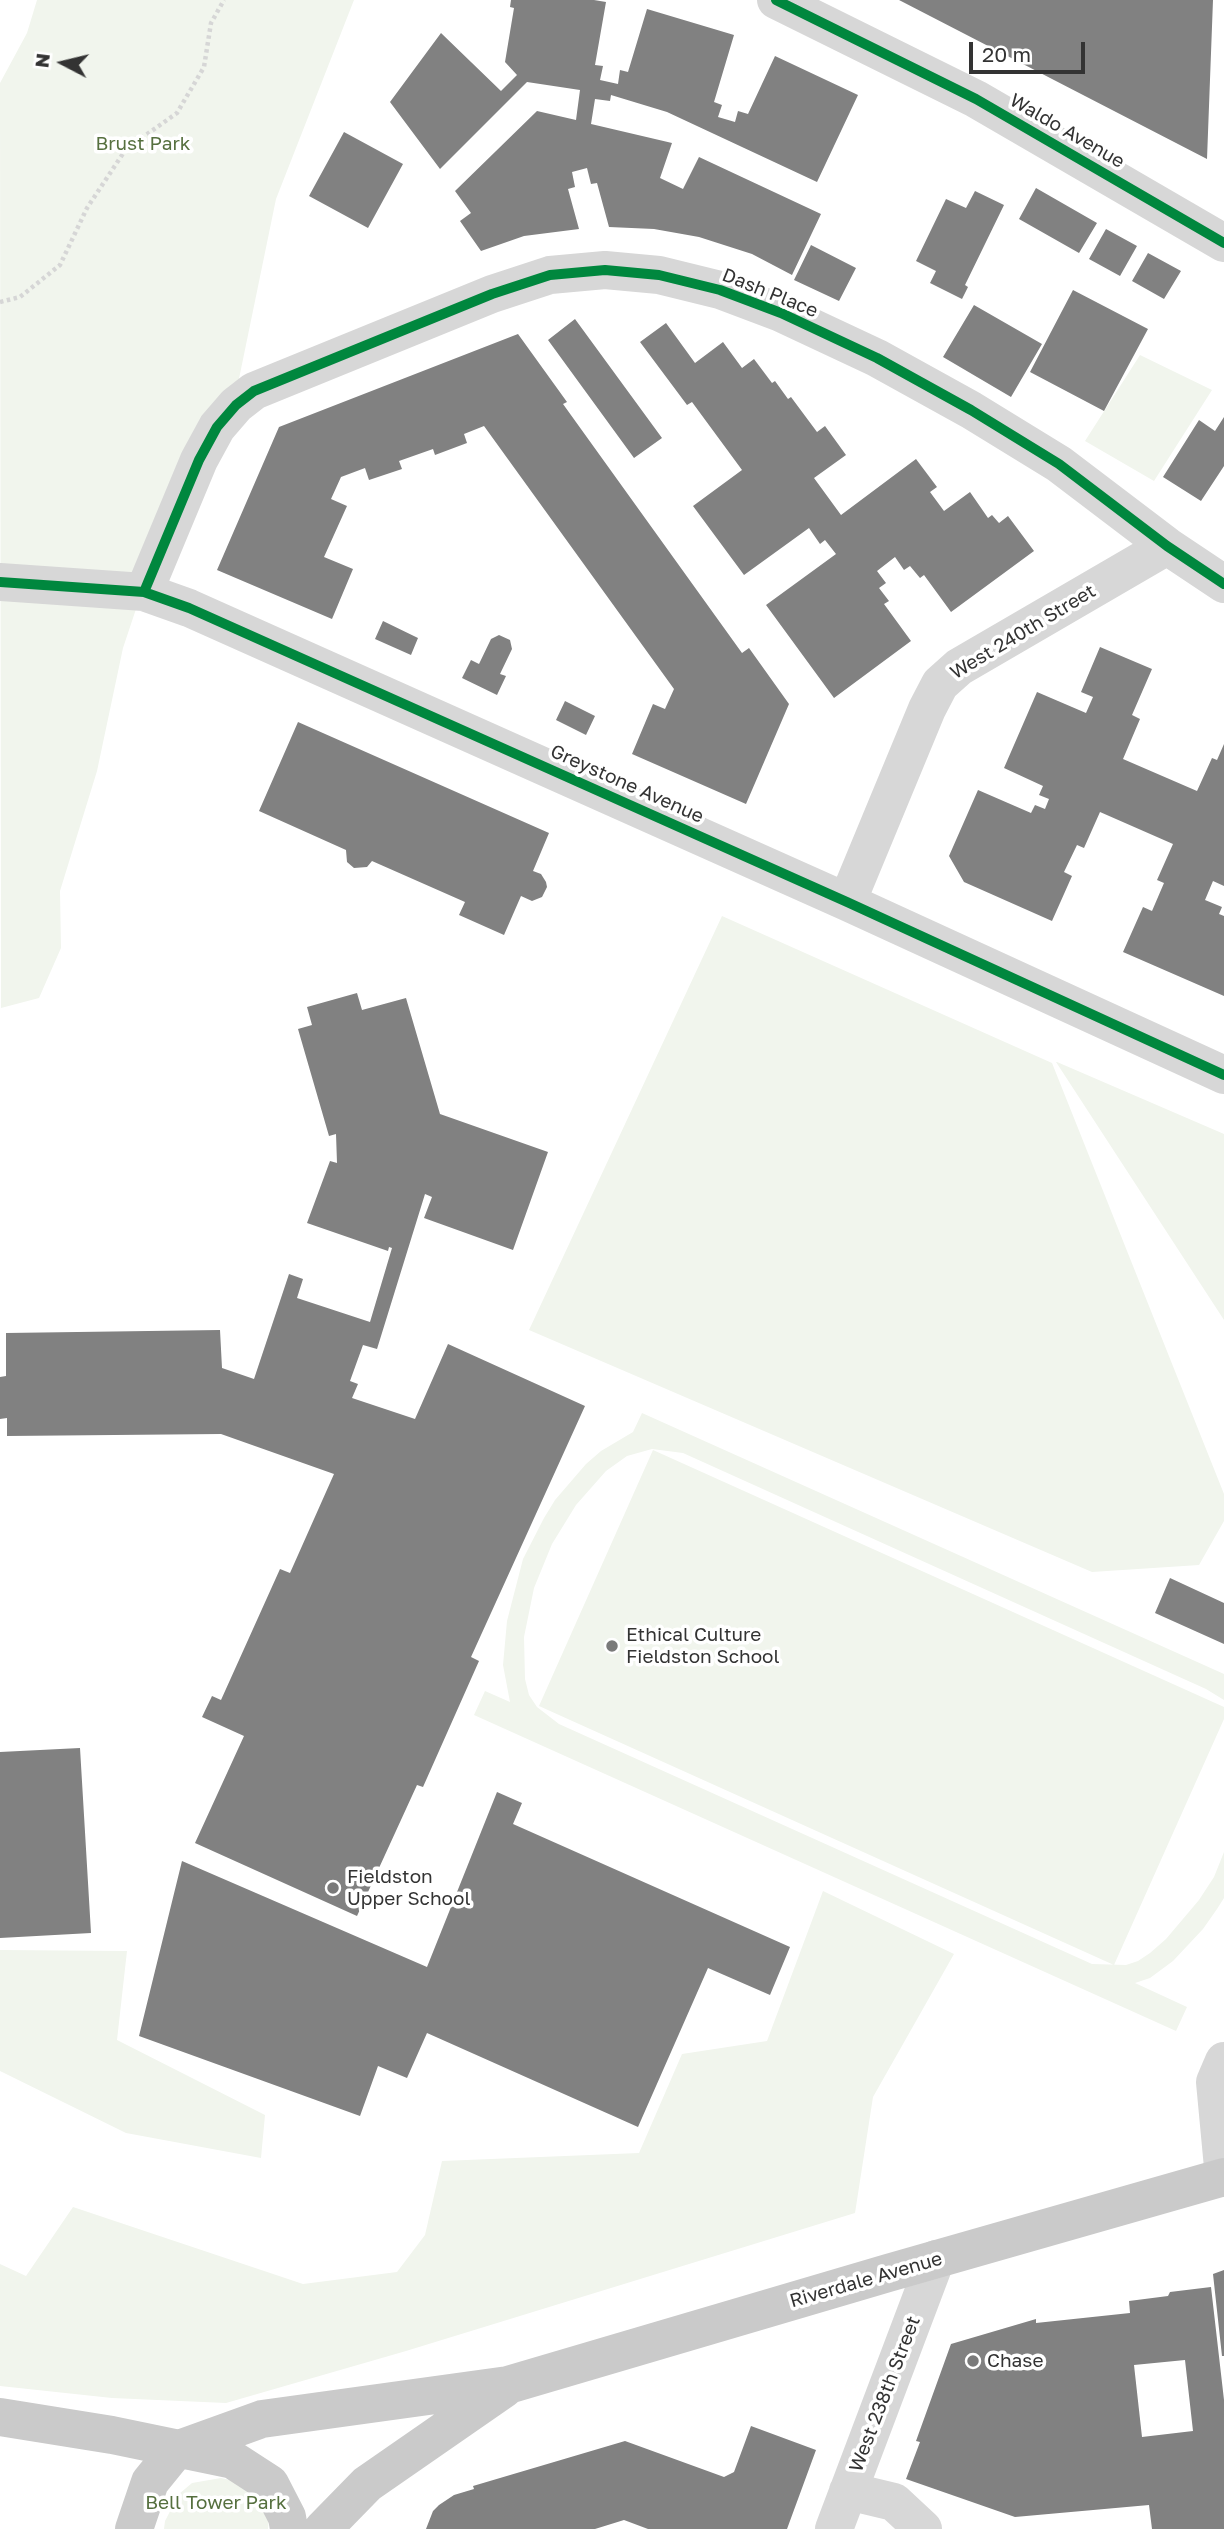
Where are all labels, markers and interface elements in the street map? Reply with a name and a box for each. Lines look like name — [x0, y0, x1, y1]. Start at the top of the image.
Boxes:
north arrow — [28, 28, 98, 98]
scale bar — [972, 28, 1088, 72]
text: 20 m — [982, 41, 1031, 67]
text: N — [29, 52, 54, 69]
street label: Waldo Avenue — [1005, 89, 1129, 173]
park label: Brust Park — [95, 133, 191, 155]
street label: Dash Place — [719, 263, 821, 323]
street label: West 240th Street — [946, 580, 1100, 684]
street label: Greystone Avenue — [547, 740, 707, 828]
place label: Ethical Culture Fieldston School — [626, 1624, 780, 1668]
marker: Ethical Culture Fieldston School — [604, 1638, 620, 1654]
place label: Fieldston Upper School — [347, 1866, 470, 1910]
marker: Fieldston Upper School — [325, 1880, 341, 1896]
street label: Riverdale Avenue — [787, 2247, 945, 2313]
street label: West 238th Street — [845, 2313, 925, 2475]
place label: Chase — [987, 2350, 1043, 2372]
marker: Chase — [965, 2353, 981, 2369]
park label: Bell Tower Park — [145, 2492, 287, 2514]

